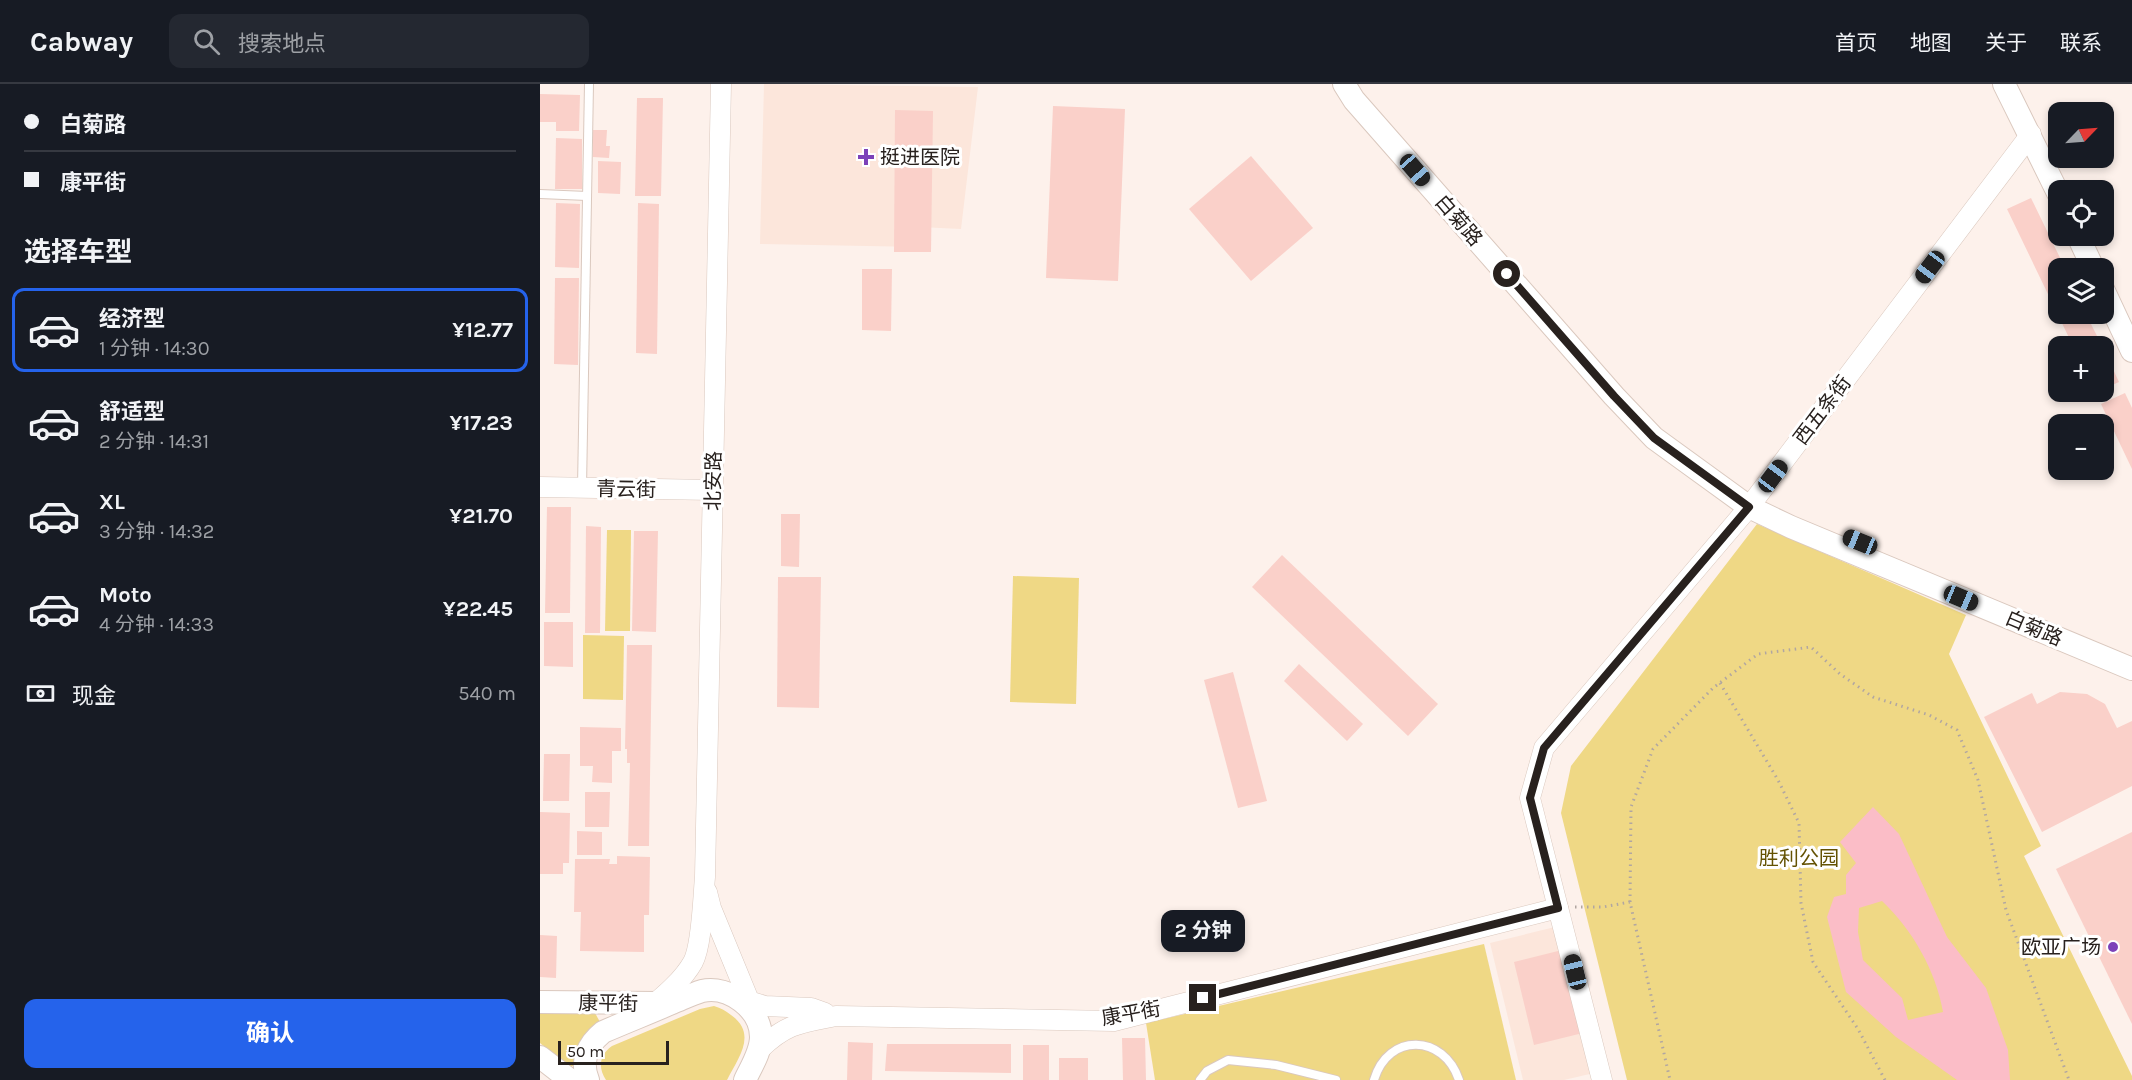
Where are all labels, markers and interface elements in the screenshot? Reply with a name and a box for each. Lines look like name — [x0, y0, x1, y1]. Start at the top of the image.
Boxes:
search box — [169, 14, 589, 68]
text: Cabway — [30, 25, 133, 58]
icon: search — [190, 25, 223, 58]
text: 搜索地点 — [238, 31, 326, 57]
text: 首页 — [1835, 31, 1877, 55]
text: 地图 — [1910, 31, 1952, 55]
text: 关于 — [1985, 31, 2027, 55]
text: 联系 — [2060, 31, 2102, 55]
north arrow — [2048, 102, 2114, 168]
map controls — [2048, 102, 2114, 480]
text: 白菊路 — [60, 112, 126, 138]
place label: 挺进医院 — [880, 146, 960, 169]
marker: 挺进医院 — [857, 148, 875, 166]
car — [1396, 151, 1434, 189]
text: 康平街 — [60, 170, 126, 196]
button: locate — [2048, 180, 2114, 246]
street label: 白菊路 — [1430, 190, 1487, 251]
text: 选择车型 — [24, 236, 132, 268]
car — [1912, 247, 1948, 287]
button: layers — [2048, 258, 2114, 324]
route start — [1493, 260, 1520, 287]
icon: car — [27, 303, 81, 357]
text: 经济型 — [99, 306, 165, 332]
text: ¥12.77 — [452, 317, 513, 343]
button: + — [2048, 336, 2114, 402]
text: 1 分钟 · 14:30 — [99, 337, 210, 360]
street label: 西五条街 — [1789, 371, 1856, 449]
icon: car — [27, 396, 81, 450]
text: 舒适型 — [99, 399, 165, 425]
text: ¥17.23 — [450, 410, 513, 436]
button: − — [2048, 414, 2114, 480]
text: 2 分钟 · 14:31 — [99, 430, 209, 453]
street label: 北安路 — [701, 451, 726, 511]
car — [1755, 456, 1791, 496]
street label: 青云街 — [596, 477, 656, 502]
icon: car — [27, 489, 81, 543]
text: XL — [99, 489, 125, 515]
text: ¥21.70 — [449, 503, 513, 529]
text: 3 分钟 · 14:32 — [99, 520, 214, 543]
car — [1840, 527, 1880, 557]
icon: car — [27, 582, 81, 636]
text: Moto — [99, 582, 152, 608]
car — [1941, 583, 1981, 613]
text: ¥22.45 — [443, 596, 513, 622]
street label: 白菊路 — [2002, 606, 2066, 651]
text: 4 分钟 · 14:33 — [99, 613, 214, 636]
icon: cash — [24, 677, 57, 710]
text: 540 m — [458, 682, 516, 705]
text: 现金 — [72, 683, 116, 709]
park label: 胜利公园 — [1759, 847, 1839, 870]
callout: 2 分钟 — [1161, 911, 1245, 953]
text: 2 分钟 — [1174, 919, 1232, 942]
place label: 欧亚广场 — [2021, 936, 2101, 959]
marker: 欧亚广场 — [2106, 940, 2120, 954]
car — [1562, 952, 1588, 992]
route end — [1189, 984, 1216, 1011]
street label: 康平街 — [578, 991, 638, 1016]
street label: 康平街 — [1100, 997, 1163, 1030]
button: 确认 — [24, 999, 516, 1068]
scale bar — [558, 1038, 669, 1066]
text: 50 m — [567, 1042, 604, 1061]

